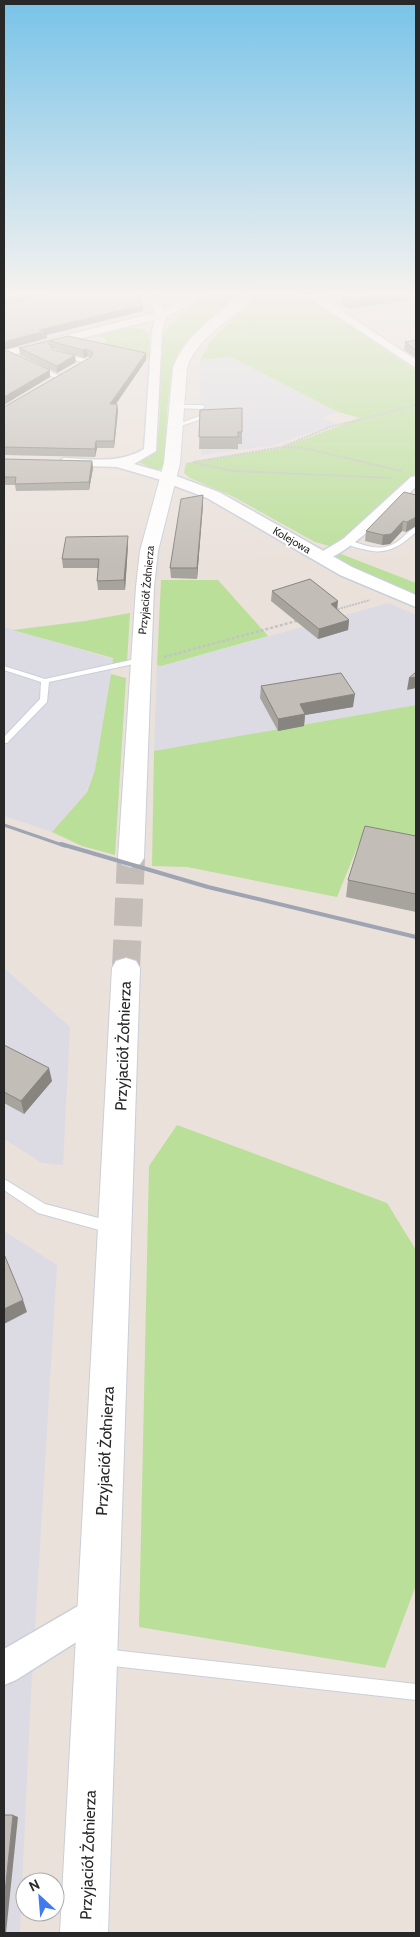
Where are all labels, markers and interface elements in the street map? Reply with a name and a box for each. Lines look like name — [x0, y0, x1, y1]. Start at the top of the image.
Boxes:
street label: Kolejowa — [270, 524, 314, 557]
street label: Przyjaciół Żołnierza — [135, 544, 157, 635]
street label: Przyjaciół Żołnierza — [111, 981, 135, 1111]
street label: Przyjaciół Żołnierza — [92, 1385, 118, 1516]
street label: Przyjaciół Żołnierza — [76, 1790, 100, 1920]
north arrow — [15, 1872, 65, 1922]
text: N — [26, 1875, 43, 1896]

